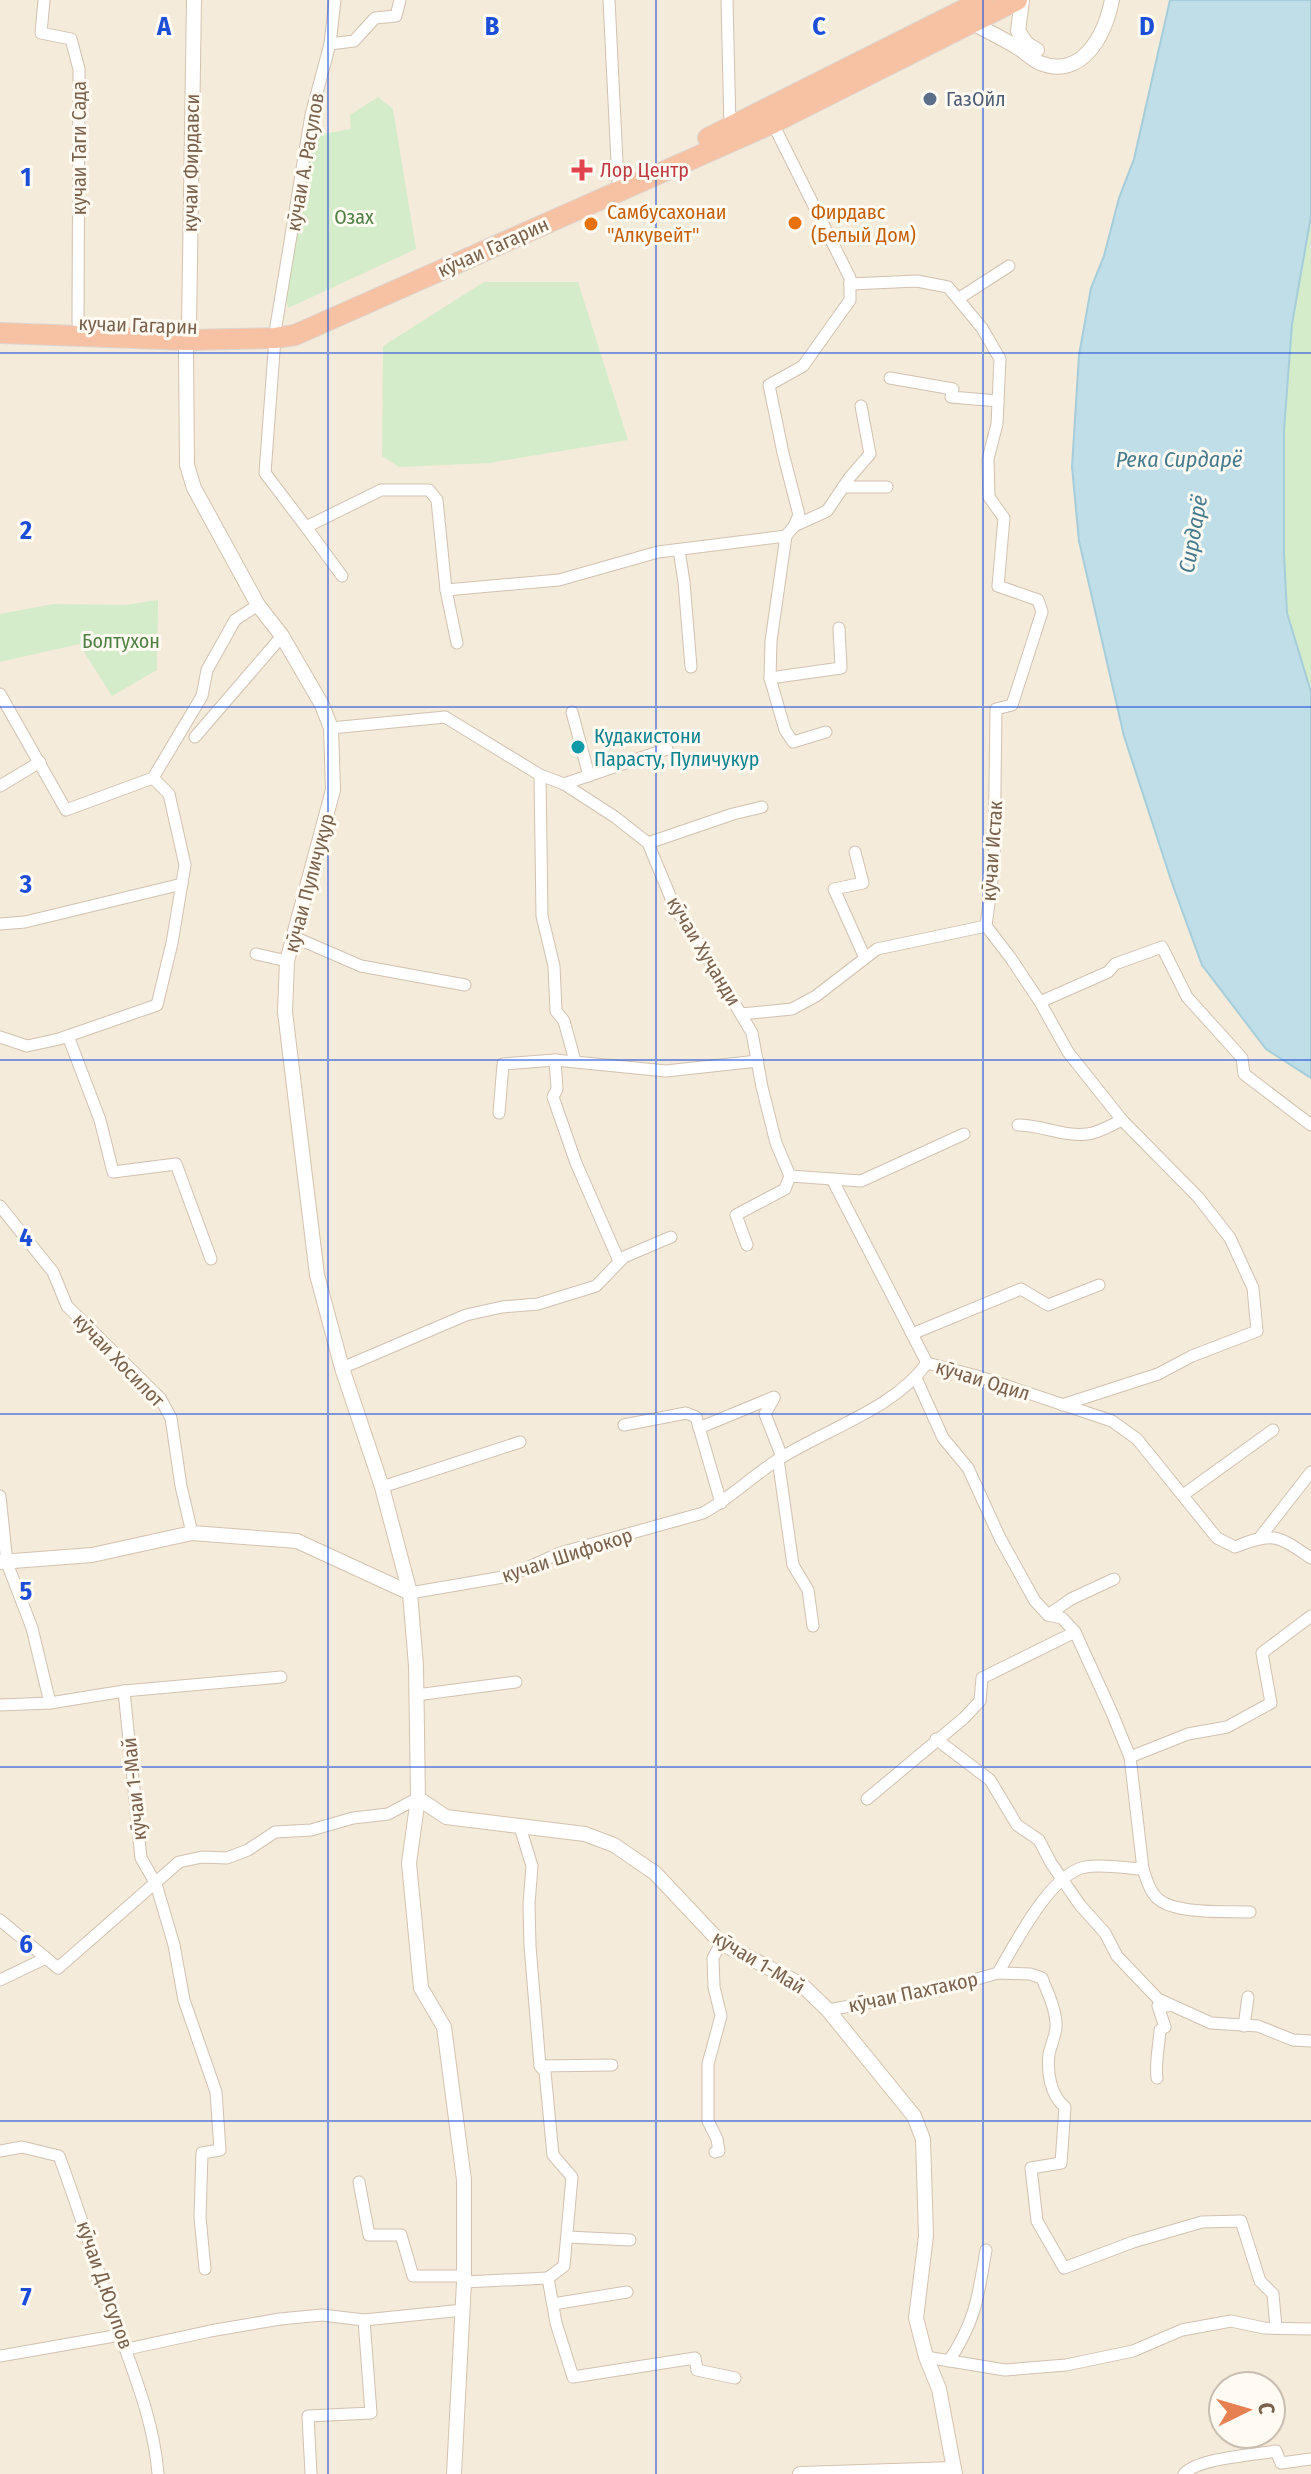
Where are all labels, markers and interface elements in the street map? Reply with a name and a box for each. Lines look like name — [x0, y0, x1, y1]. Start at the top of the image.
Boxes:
text: A — [156, 11, 172, 42]
text: B — [485, 11, 500, 42]
text: C — [812, 11, 826, 42]
text: D — [1139, 11, 1155, 42]
street label: кучаи Таги Сада — [67, 81, 91, 215]
place label: ГазОйл — [946, 87, 1005, 111]
marker: ГазОйл — [921, 90, 939, 108]
street label: кӯчаи А. Расулов — [281, 91, 329, 233]
street label: кучаи Фирдавси — [178, 94, 204, 232]
place label: Лор Центр — [600, 158, 689, 182]
marker: Лор Центр — [571, 159, 593, 181]
text: 1 — [21, 162, 32, 193]
place label: Самбусахонаи "Алкувейт" — [607, 200, 727, 247]
place label: Фирдавс (Белый Дом) — [811, 200, 916, 247]
park label: Озах — [334, 205, 374, 229]
street label: кӯчаи Гагарин — [434, 212, 552, 282]
marker: Фирдавс (Белый Дом) — [786, 214, 804, 232]
marker: Самбусахонаи "Алкувейт" — [582, 215, 600, 233]
street label: кучаи Гагарин — [78, 311, 198, 339]
water label: Река Сирдарё — [1116, 446, 1243, 473]
water label: Сирдарё — [1173, 492, 1213, 575]
text: 2 — [19, 515, 32, 546]
park label: Болтухон — [82, 629, 160, 653]
place label: Кудакистони Парасту, Пуличукур — [594, 724, 759, 771]
marker: Кудакистони Парасту, Пуличукур — [569, 738, 587, 756]
street label: кӯчаи Истак — [977, 799, 1008, 902]
street label: кӯчаи Пуличуқур — [279, 811, 339, 955]
text: 3 — [19, 869, 32, 900]
street label: кӯчаи Хуҷанди — [662, 892, 746, 1010]
text: 4 — [19, 1222, 33, 1253]
street label: кӯчаи Хосилот — [68, 1308, 170, 1413]
street label: кӯчаи Одил — [933, 1354, 1033, 1406]
street label: кучаи Шифокор — [499, 1523, 635, 1587]
text: 5 — [20, 1576, 33, 1607]
street label: кӯчаи 1-Май — [117, 1736, 151, 1842]
street label: кӯчаи 1-Май — [709, 1925, 809, 1999]
text: 6 — [19, 1929, 33, 1960]
street label: кӯчаи Пахтакор — [846, 1967, 980, 2017]
street label: кӯчаи Д.Юсупов — [72, 2218, 138, 2352]
text: 7 — [20, 2282, 32, 2313]
north arrow — [1207, 2370, 1287, 2450]
text: С — [1252, 2401, 1280, 2416]

